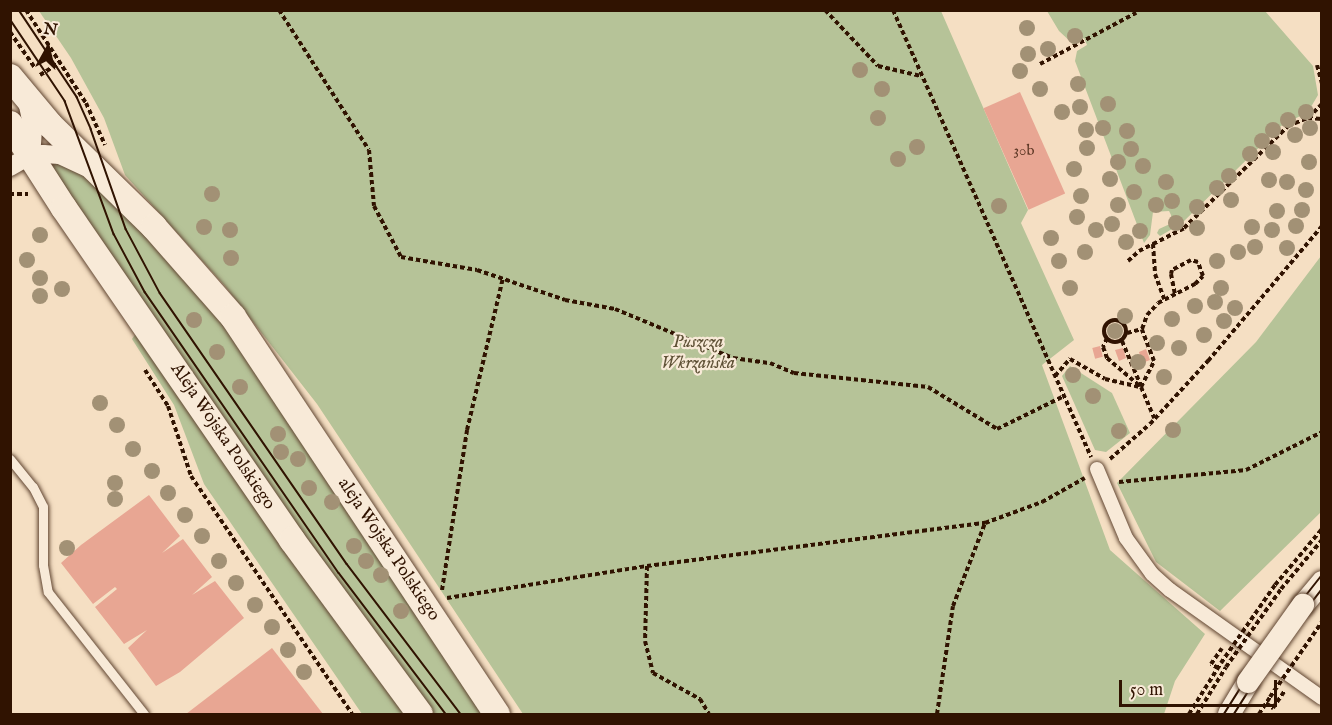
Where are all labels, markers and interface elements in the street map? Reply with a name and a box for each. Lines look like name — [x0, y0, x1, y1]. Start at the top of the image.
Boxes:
north arrow — [18, 18, 78, 78]
text: N — [42, 19, 59, 41]
house number: 30b — [1014, 142, 1034, 160]
park label: Puszcza Wkrzańska — [661, 333, 735, 376]
street label: Aleja Wojska Polskiego — [165, 360, 279, 514]
street label: aleja Wojska Polskiego — [332, 474, 444, 626]
scale bar — [1122, 668, 1280, 706]
text: 50 m — [1130, 679, 1163, 702]

